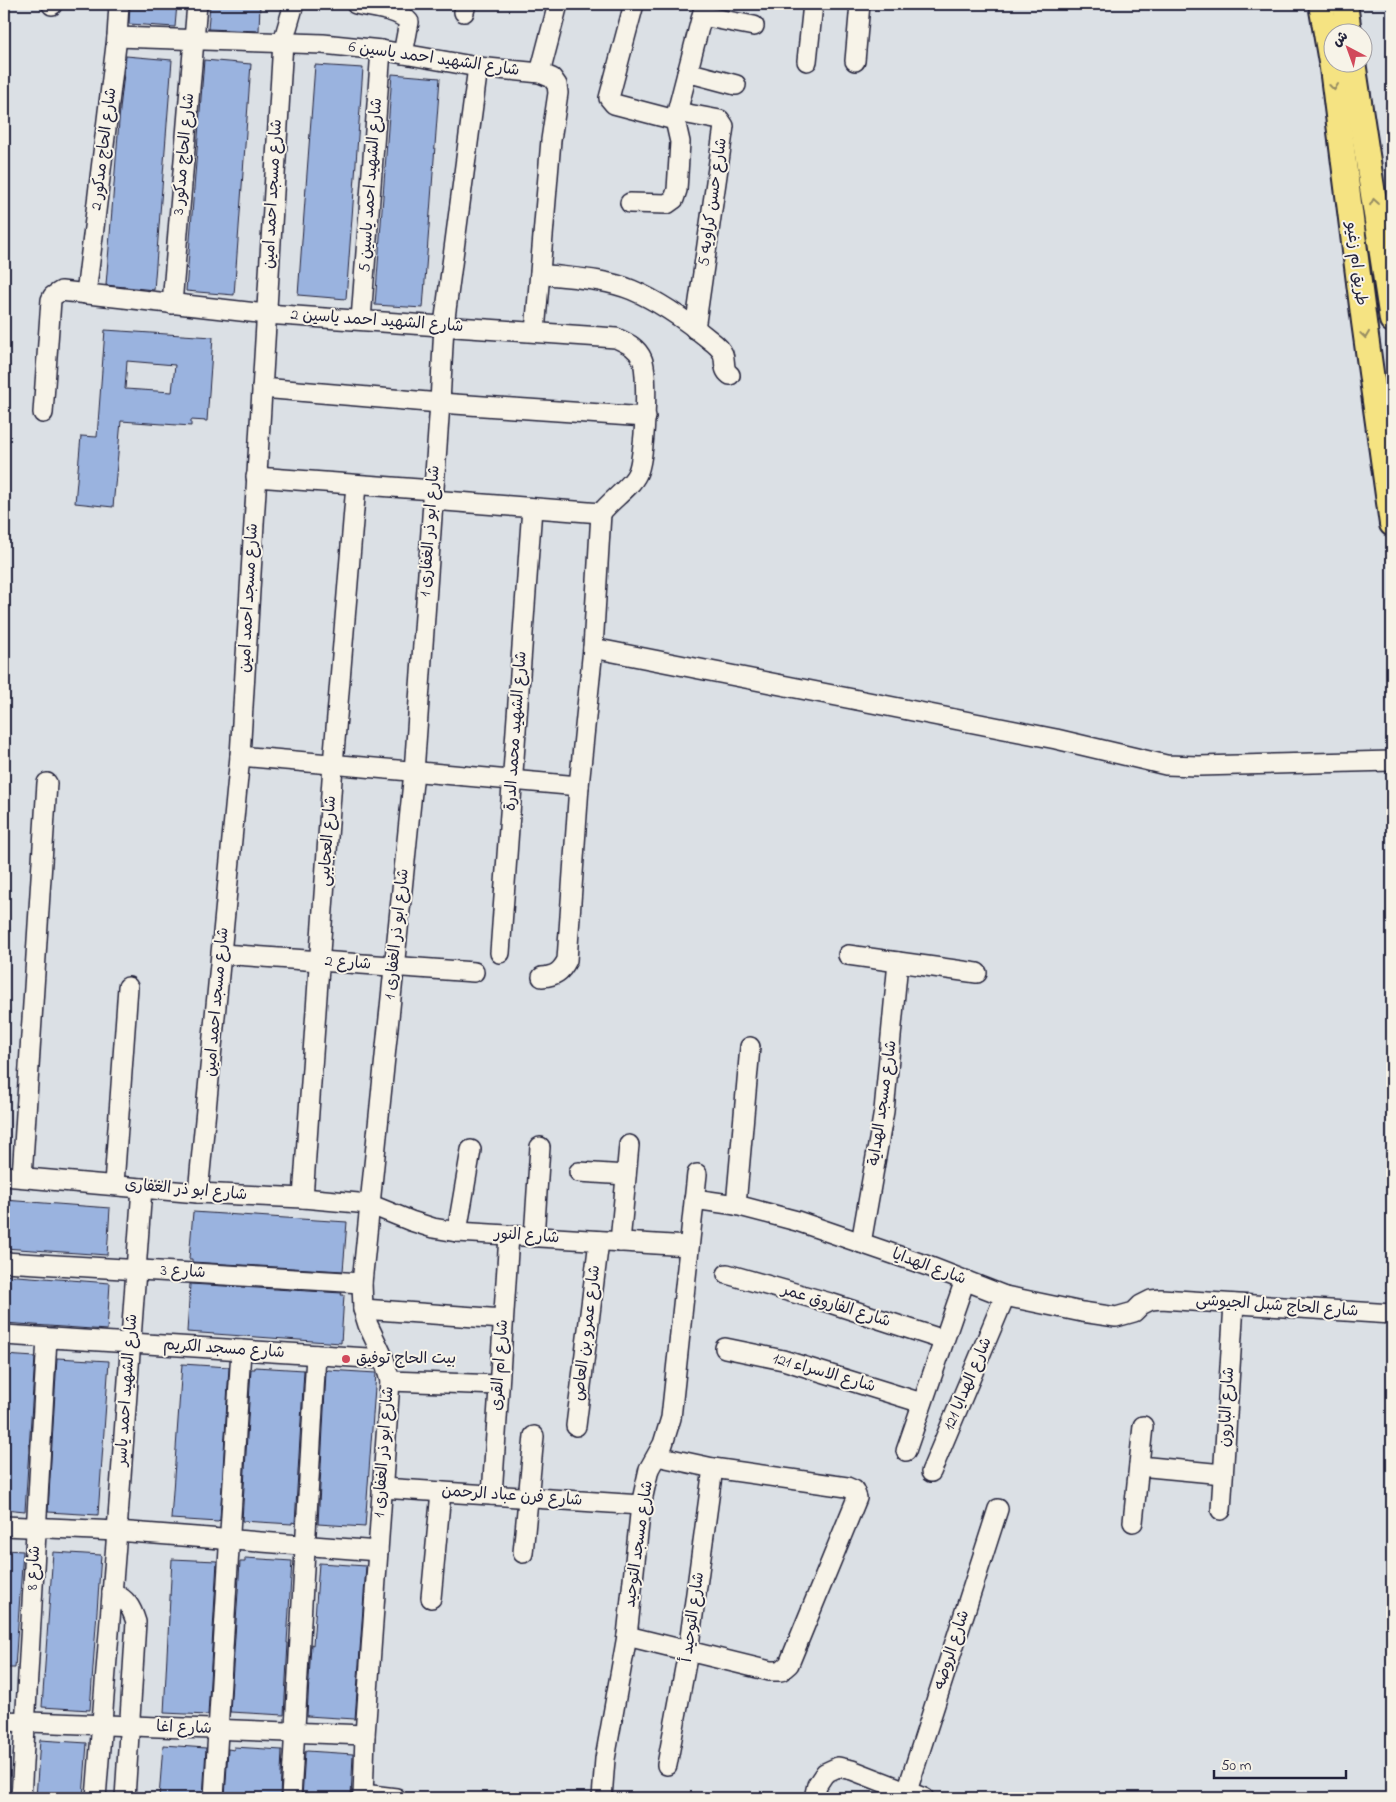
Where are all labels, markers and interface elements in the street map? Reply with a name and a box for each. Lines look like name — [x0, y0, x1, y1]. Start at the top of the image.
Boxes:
north arrow — [1324, 22, 1374, 72]
text: ش — [1328, 26, 1353, 52]
street label: شارع الشهيد احمد ياسين 6 — [347, 35, 521, 83]
one-way arrow — [1328, 83, 1339, 91]
street label: شارع الحاج مدكور 2 — [85, 86, 123, 212]
street label: شارع الحاج مدكور 3 — [167, 92, 201, 216]
street label: شارع الشهيد احمد ياسين 5 — [353, 97, 389, 273]
street label: شارع مسجد احمد امين — [257, 119, 289, 269]
street label: شارع حسن كراويه 5 — [692, 136, 734, 268]
one-way arrow — [1370, 198, 1380, 207]
street label: طريق ام زغيو — [1339, 219, 1373, 307]
street label: شارع الشهيد احمد ياسين 2 — [290, 303, 464, 339]
one-way arrow — [1360, 330, 1370, 339]
street label: شارع ابو ذر الغفارى 1 — [413, 464, 447, 598]
street label: شارع مسجد احمد امين — [233, 523, 265, 673]
street label: شارع الشهيد محمد الدرة — [498, 650, 534, 812]
street label: شارع العجايبى — [313, 795, 343, 887]
street label: شارع ابو ذر الغفارى 1 — [378, 867, 416, 1001]
street label: شارع مسجد احمد امين — [199, 926, 235, 1078]
street label: شارع 2 — [324, 949, 372, 977]
street label: شارع مسجد الهداية — [862, 1039, 904, 1167]
street label: شارع ابو ذر الغفارى — [124, 1173, 248, 1207]
street label: شارع النور — [492, 1222, 560, 1250]
street label: شارع الهدايا — [889, 1243, 969, 1291]
street label: شارع 3 — [160, 1259, 206, 1285]
street label: شارع عمرو بن العاص — [567, 1264, 607, 1402]
street label: شارع الفاروق عمر — [777, 1277, 893, 1334]
street label: شارع الحاج شبل الجيوشى — [1195, 1288, 1359, 1324]
street label: شارع الشهيد احمد ياسر — [110, 1313, 144, 1469]
street label: شارع ام القرى — [485, 1318, 515, 1412]
street label: شارع مسجد الكريم — [162, 1333, 286, 1365]
street label: شارع الهدايا 121 — [938, 1334, 998, 1434]
place label: بيت الحاج توفيق — [356, 1347, 456, 1371]
street label: شارع الاسراء 121 — [770, 1347, 878, 1399]
marker: بيت الحاج توفيق — [340, 1353, 352, 1365]
street label: شارع البارون — [1213, 1366, 1241, 1448]
street label: شارع ابو ذر الغفارى 1 — [367, 1385, 401, 1519]
street label: شارع فرن عباد الرحمن — [441, 1479, 583, 1513]
street label: شارع مسجد التوحيد — [618, 1479, 660, 1609]
street label: شارع 8 — [21, 1545, 47, 1591]
street label: شارع التوحيد أ — [675, 1570, 711, 1664]
street label: شارع الروضه — [928, 1607, 976, 1693]
street label: شارع اغا — [156, 1715, 212, 1741]
scale bar — [1214, 1747, 1346, 1779]
text: 50 m — [1221, 1755, 1252, 1777]

